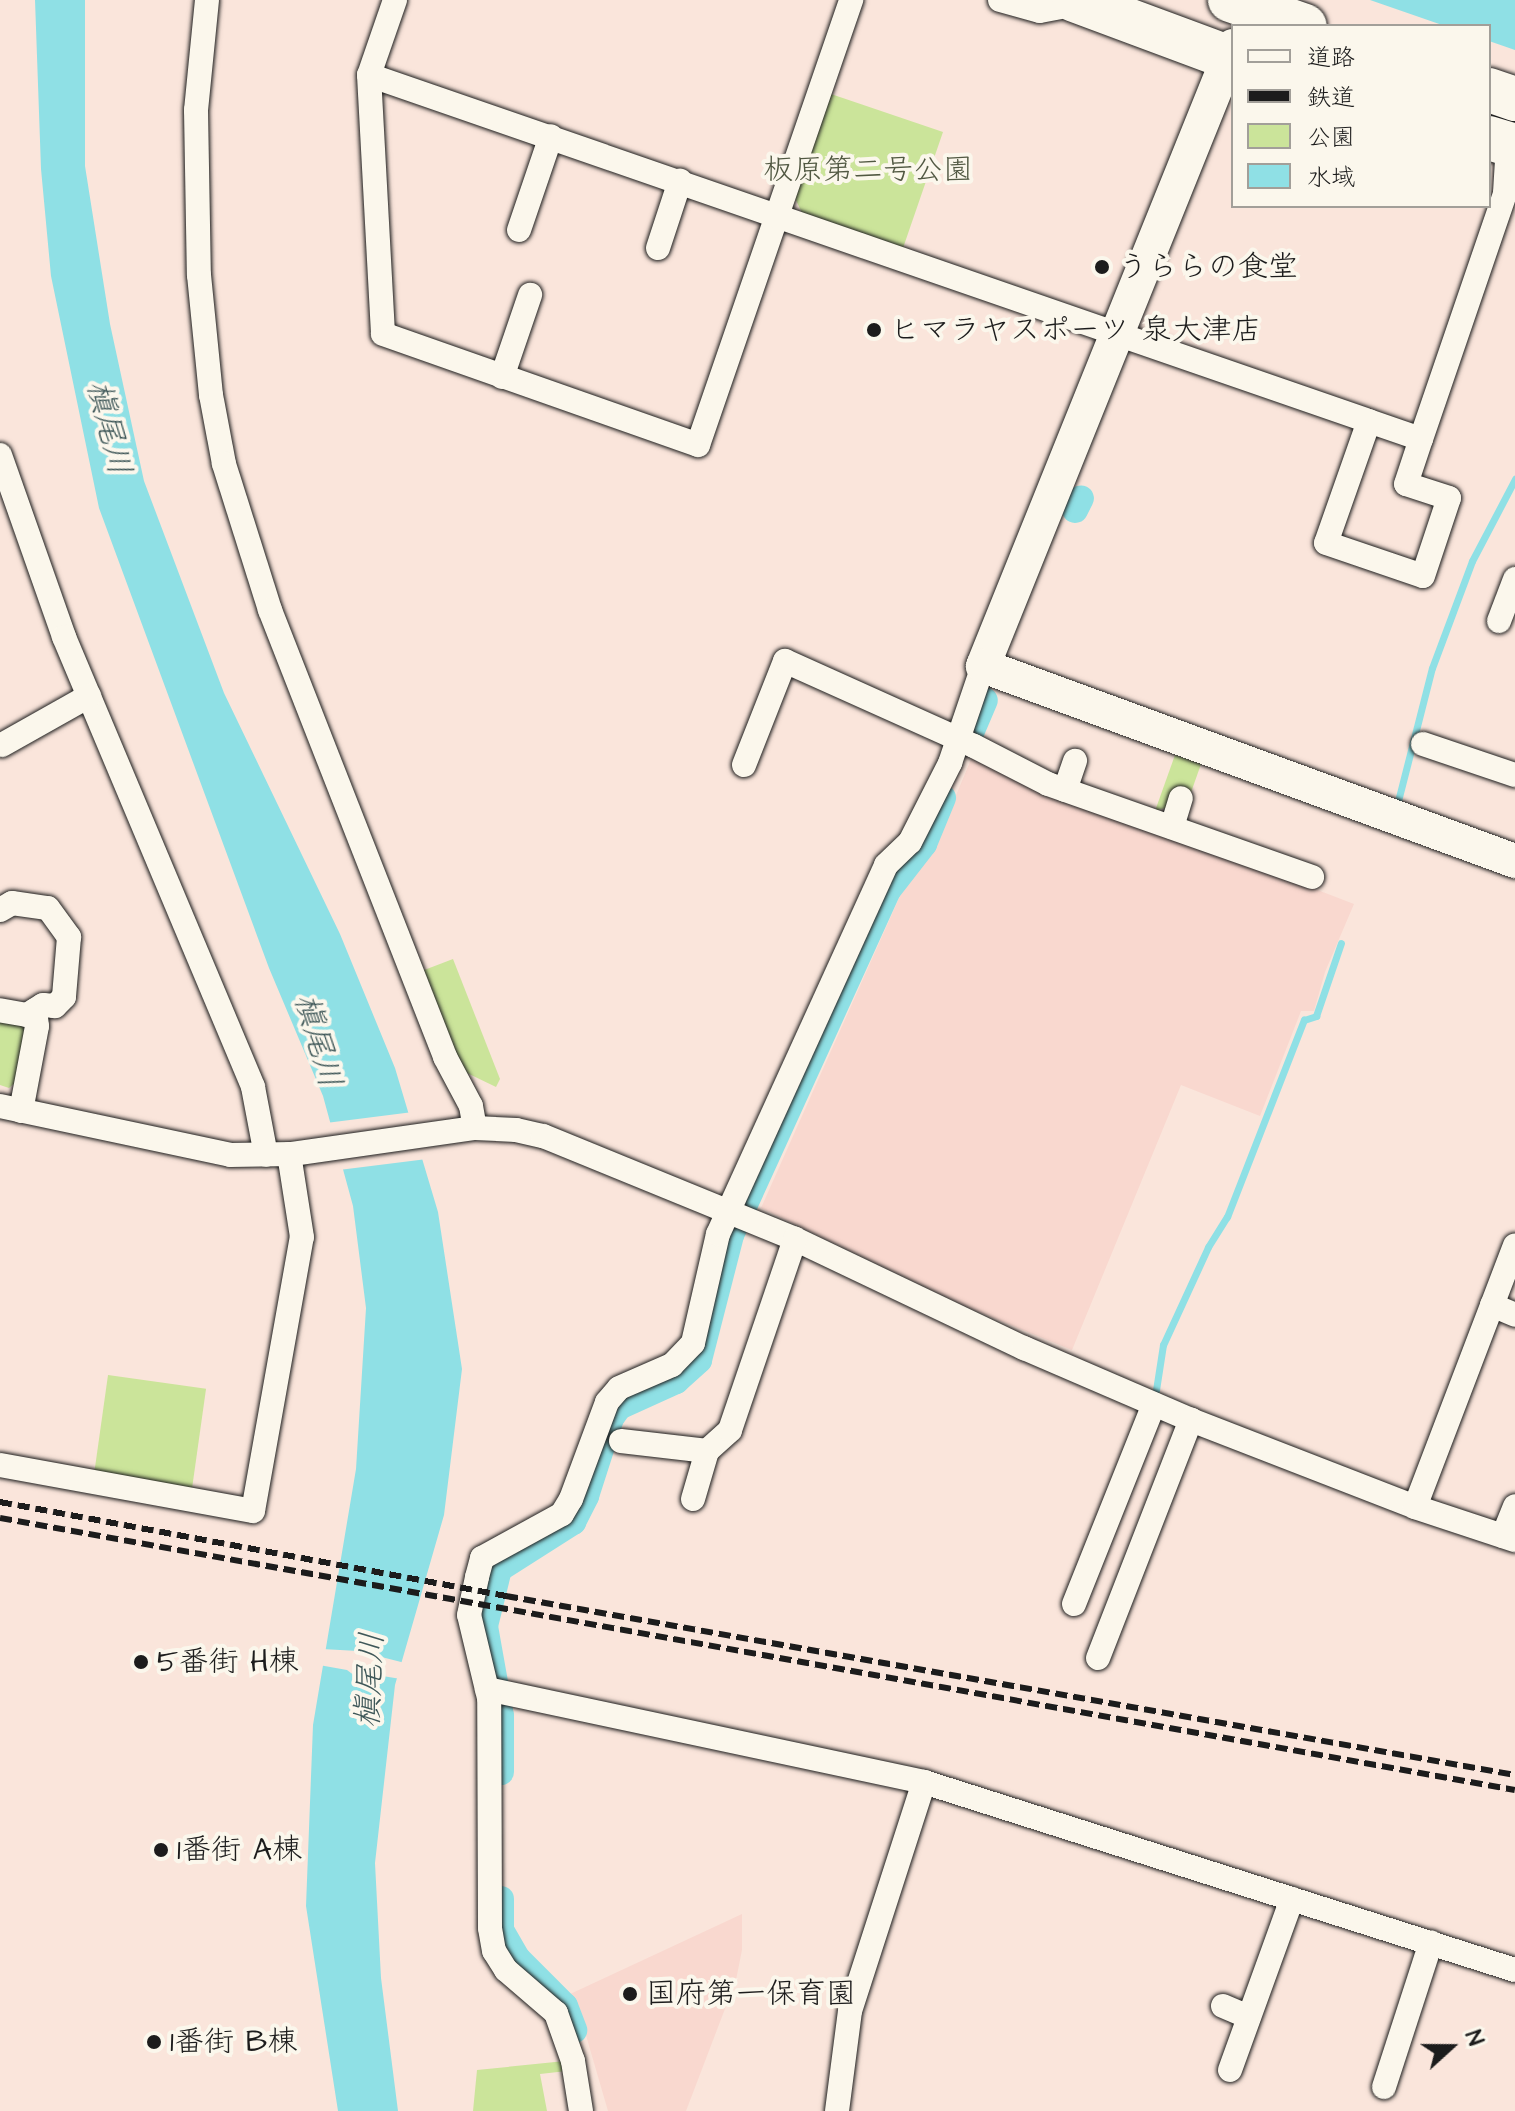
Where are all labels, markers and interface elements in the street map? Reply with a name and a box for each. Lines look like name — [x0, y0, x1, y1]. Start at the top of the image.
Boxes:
legend — [1231, 24, 1491, 208]
text: 道路 — [1307, 41, 1355, 75]
text: 鉄道 — [1307, 81, 1355, 115]
text: 公園 — [1307, 121, 1355, 155]
park label: 板原第二号公園 — [763, 152, 973, 188]
text: 水域 — [1307, 161, 1355, 195]
place label: うららの食堂 — [1118, 249, 1298, 285]
marker: うららの食堂 — [1093, 258, 1111, 276]
place label: ヒマラヤスポーツ 泉大津店 — [890, 312, 1262, 348]
marker: ヒマラヤスポーツ 泉大津店 — [865, 321, 883, 339]
water label: 槇尾川 — [78, 377, 138, 479]
water label: 槇尾川 — [285, 990, 349, 1092]
water label: 槇尾川 — [349, 1631, 393, 1729]
place label: 5番街 H棟 — [157, 1644, 298, 1680]
marker: 5番街 H棟 — [132, 1653, 150, 1671]
place label: 1番街 A棟 — [177, 1832, 302, 1868]
marker: 1番街 A棟 — [152, 1841, 170, 1859]
place label: 国府第一保育園 — [646, 1976, 856, 2012]
marker: 国府第一保育園 — [621, 1985, 639, 2003]
north arrow — [1411, 2007, 1491, 2087]
place label: 1番街 B棟 — [170, 2024, 297, 2060]
text: N — [1457, 2026, 1491, 2050]
marker: 1番街 B棟 — [145, 2033, 163, 2051]

